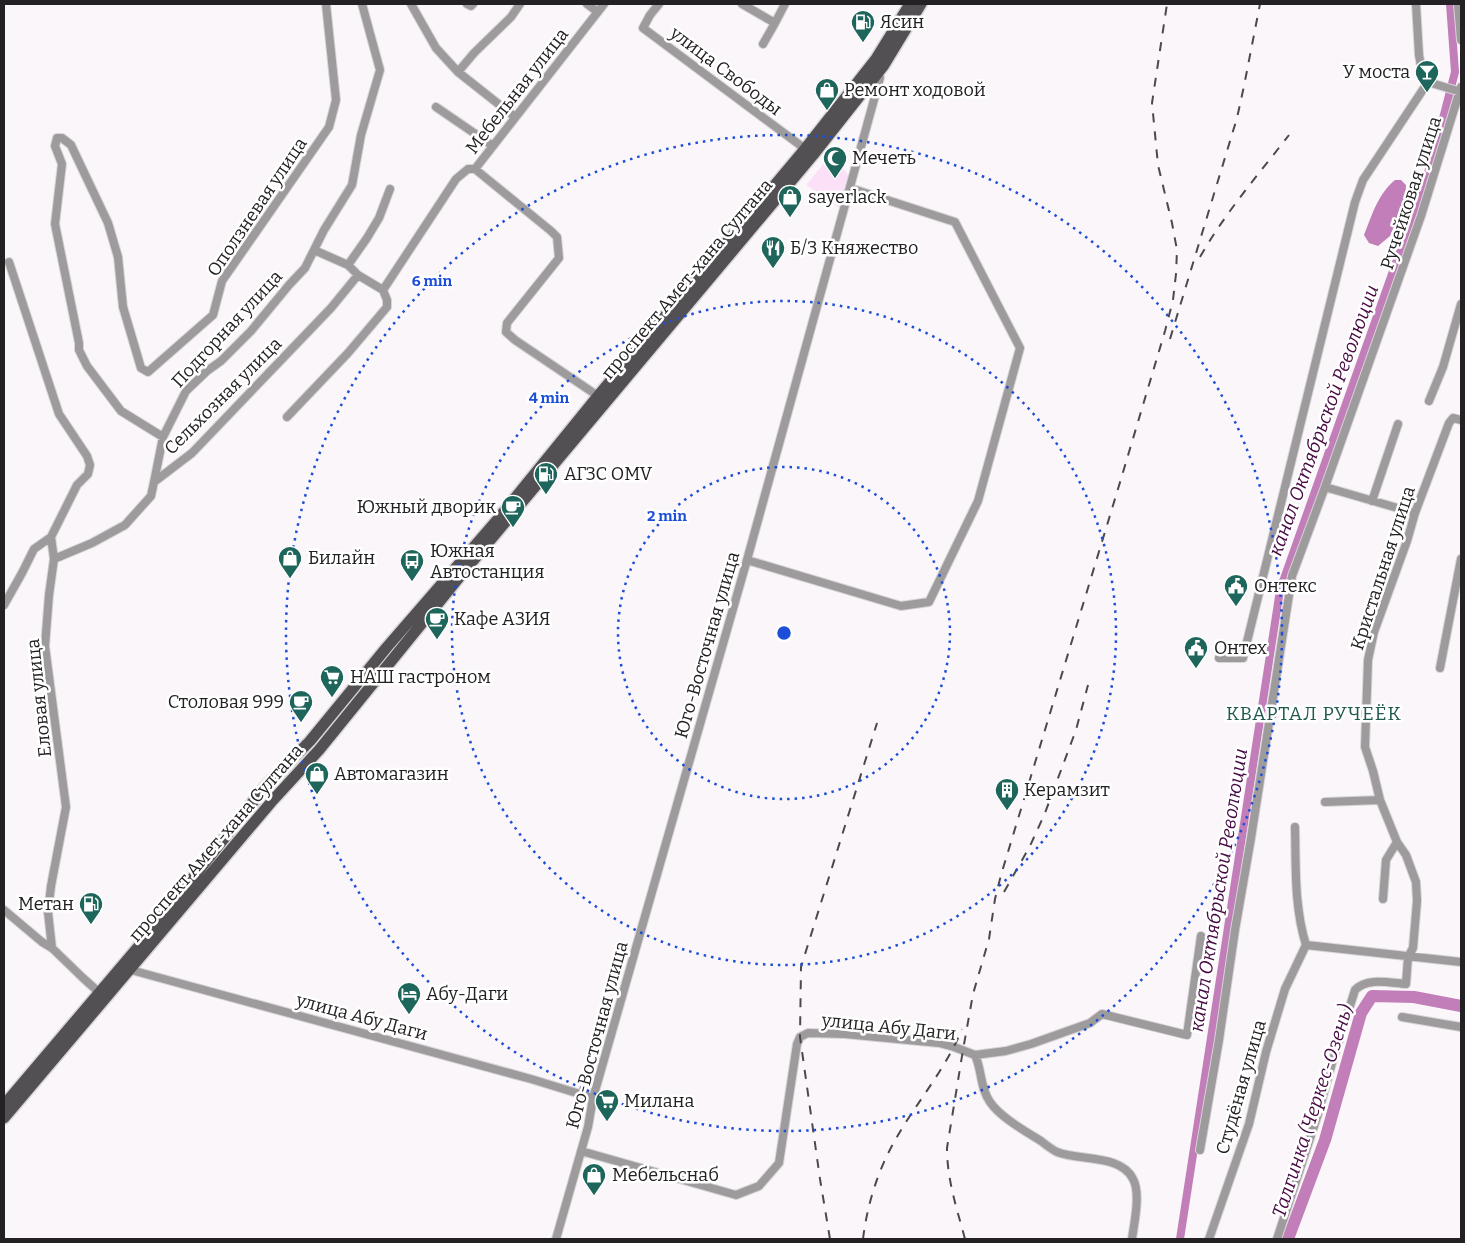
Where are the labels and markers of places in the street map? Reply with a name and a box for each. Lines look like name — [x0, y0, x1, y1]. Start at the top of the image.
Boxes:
fuel station icon: Ясин — [850, 9, 876, 43]
place label: Ясин — [880, 11, 924, 33]
bar icon: У моста — [1414, 59, 1440, 93]
place label: У моста — [1343, 61, 1410, 83]
shop icon: Ремонт ходовой — [814, 77, 840, 111]
place label: Ремонт ходовой — [844, 79, 986, 101]
mosque icon: Мечеть — [822, 145, 848, 179]
place label: Мечеть — [852, 147, 916, 169]
shop icon: sayerlack — [777, 184, 803, 218]
place label: sayerlack — [808, 186, 887, 208]
restaurant icon: Б/З Княжество — [760, 235, 786, 269]
place label: Б/З Княжество — [790, 237, 918, 259]
fuel station icon: АГЗС OMV — [533, 461, 559, 495]
place label: АГЗС OMV — [564, 463, 653, 485]
cafe icon: Южный дворик — [500, 494, 526, 528]
place label: Южный дворик — [357, 496, 496, 518]
place label: Южная Автостанция — [430, 540, 544, 583]
shop icon: Билайн — [277, 545, 303, 579]
place label: Билайн — [308, 547, 375, 569]
bus stop icon: Южная Автостанция — [399, 548, 425, 582]
public building icon: Онтекс — [1223, 573, 1249, 607]
place label: Онтекс — [1254, 575, 1317, 597]
cafe icon: Кафе АЗИЯ — [424, 606, 450, 640]
place label: Кафе АЗИЯ — [454, 608, 551, 630]
centre of rings — [775, 624, 793, 642]
public building icon: Онтех — [1183, 635, 1209, 669]
place label: Онтех — [1214, 637, 1267, 659]
supermarket icon: НАШ гастроном — [319, 664, 345, 698]
place label: НАШ гастроном — [350, 666, 491, 688]
cafe icon: Столовая 999 — [288, 689, 314, 723]
place label: Столовая 999 — [168, 691, 284, 713]
shop icon: Автомагазин — [304, 761, 330, 795]
place label: Автомагазин — [334, 763, 449, 785]
building icon: Керамзит — [994, 777, 1020, 811]
place label: Керамзит — [1024, 779, 1110, 801]
fuel station icon: Метан — [78, 891, 104, 925]
place label: Метан — [18, 893, 74, 915]
hotel icon: Абу-Даги — [396, 981, 422, 1015]
place label: Абу-Даги — [426, 983, 508, 1005]
supermarket icon: Милана — [594, 1088, 620, 1122]
place label: Милана — [624, 1090, 694, 1112]
shop icon: Мебельснаб — [581, 1162, 607, 1196]
place label: Мебельснаб — [612, 1164, 719, 1186]

